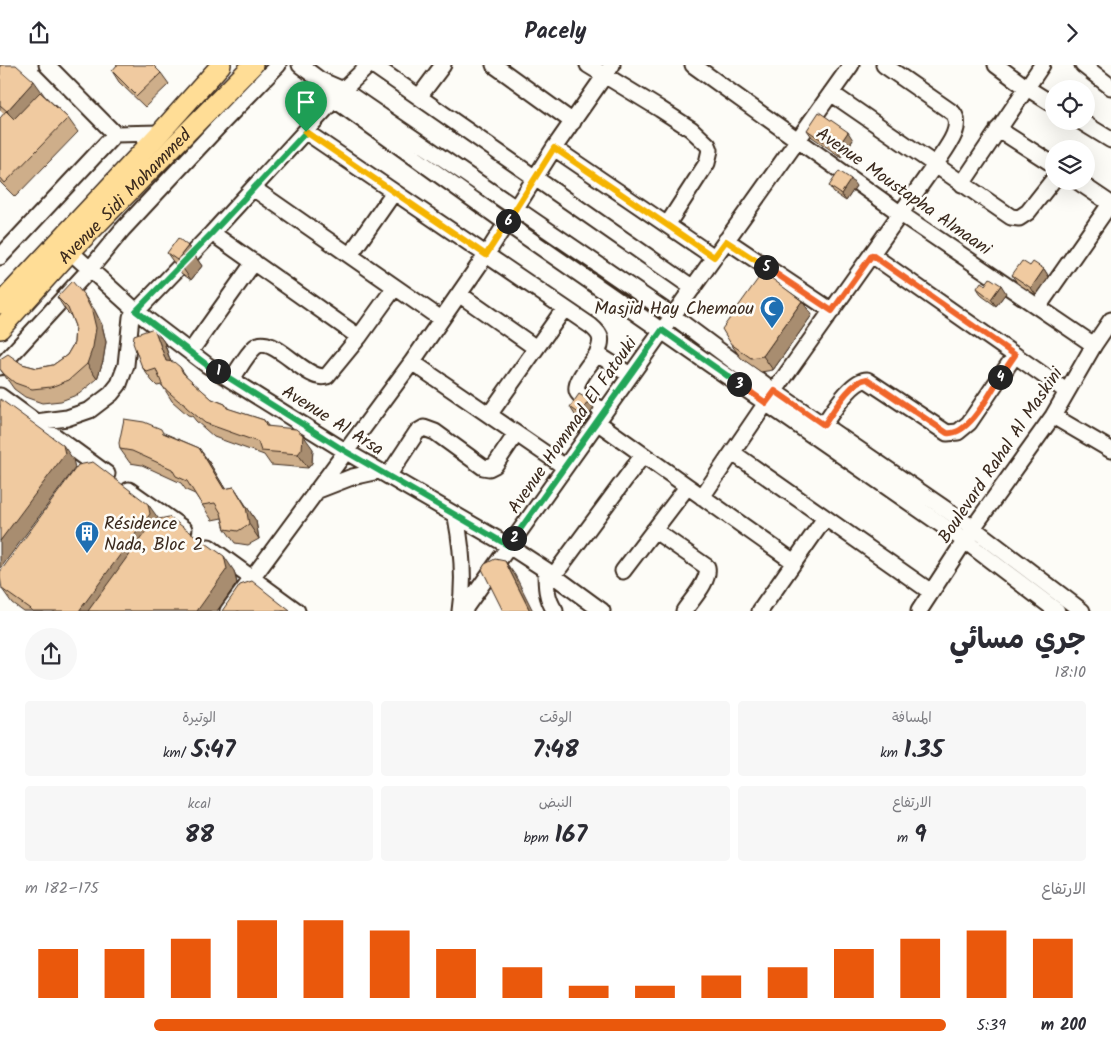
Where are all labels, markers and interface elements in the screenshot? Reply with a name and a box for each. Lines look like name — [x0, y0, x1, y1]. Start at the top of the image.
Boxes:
text: Pacely — [524, 15, 587, 50]
icon: share — [25, 19, 53, 47]
icon: forward — [1058, 19, 1086, 47]
map controls — [1045, 80, 1095, 190]
button: locate — [1045, 80, 1095, 130]
pin — [285, 81, 327, 132]
icon: arrive — [292, 88, 320, 116]
street label: Avenue Moustapha Almaani — [809, 121, 998, 264]
street label: Avenue Sidi Mohammed — [52, 122, 200, 272]
button: layers — [1045, 140, 1095, 190]
pin: 6 — [496, 209, 520, 233]
text: 6 — [505, 210, 512, 232]
pin: 5 — [754, 255, 778, 279]
text: 5 — [763, 256, 770, 278]
place label: Masjid Hay Chemaou — [594, 295, 754, 324]
mosque icon: Masjid Hay Chemaou — [759, 295, 785, 329]
street label: Avenue Hommad El Fatouki — [501, 331, 646, 520]
pin: 1 — [206, 359, 230, 383]
text: 1 — [216, 360, 221, 382]
street label: Boulevard Rahal Al Maskini — [931, 361, 1072, 550]
pin: 4 — [988, 365, 1012, 389]
text: 4 — [997, 366, 1004, 388]
pin: 3 — [726, 371, 752, 397]
text: 3 — [736, 373, 743, 395]
street label: Avenue Al Arsa — [275, 378, 389, 464]
place label: Résidence Nada, Bloc 2 — [104, 510, 203, 560]
building icon: Résidence Nada, Bloc 2 — [74, 520, 100, 554]
pin: 2 — [502, 525, 526, 551]
text: 2 — [510, 527, 519, 549]
text: جري مسائي — [949, 618, 1086, 663]
button: share — [25, 628, 77, 680]
text: 18:10 — [1054, 660, 1086, 685]
text: الوتيرة — [182, 707, 216, 729]
text: الوقت — [539, 707, 572, 729]
text: المسافة — [892, 707, 932, 729]
text: 5:47 — [191, 730, 235, 770]
text: 7:48 — [532, 730, 579, 770]
text: 1.35 — [904, 730, 943, 770]
text: /km — [163, 742, 191, 764]
text: km — [880, 742, 904, 764]
text: النبض — [539, 792, 572, 814]
text: الارتفاع — [892, 792, 931, 814]
text: kcal — [188, 793, 211, 815]
text: 88 — [184, 815, 214, 855]
text: 167 — [554, 815, 587, 855]
text: 9 — [914, 815, 927, 855]
text: bpm — [524, 827, 554, 849]
text: m — [897, 827, 914, 849]
text: 175–182 m — [25, 876, 99, 901]
text: الارتفاع — [1041, 877, 1086, 902]
text: 5:39 — [977, 1013, 1006, 1038]
text: 200 m — [1041, 1013, 1086, 1038]

